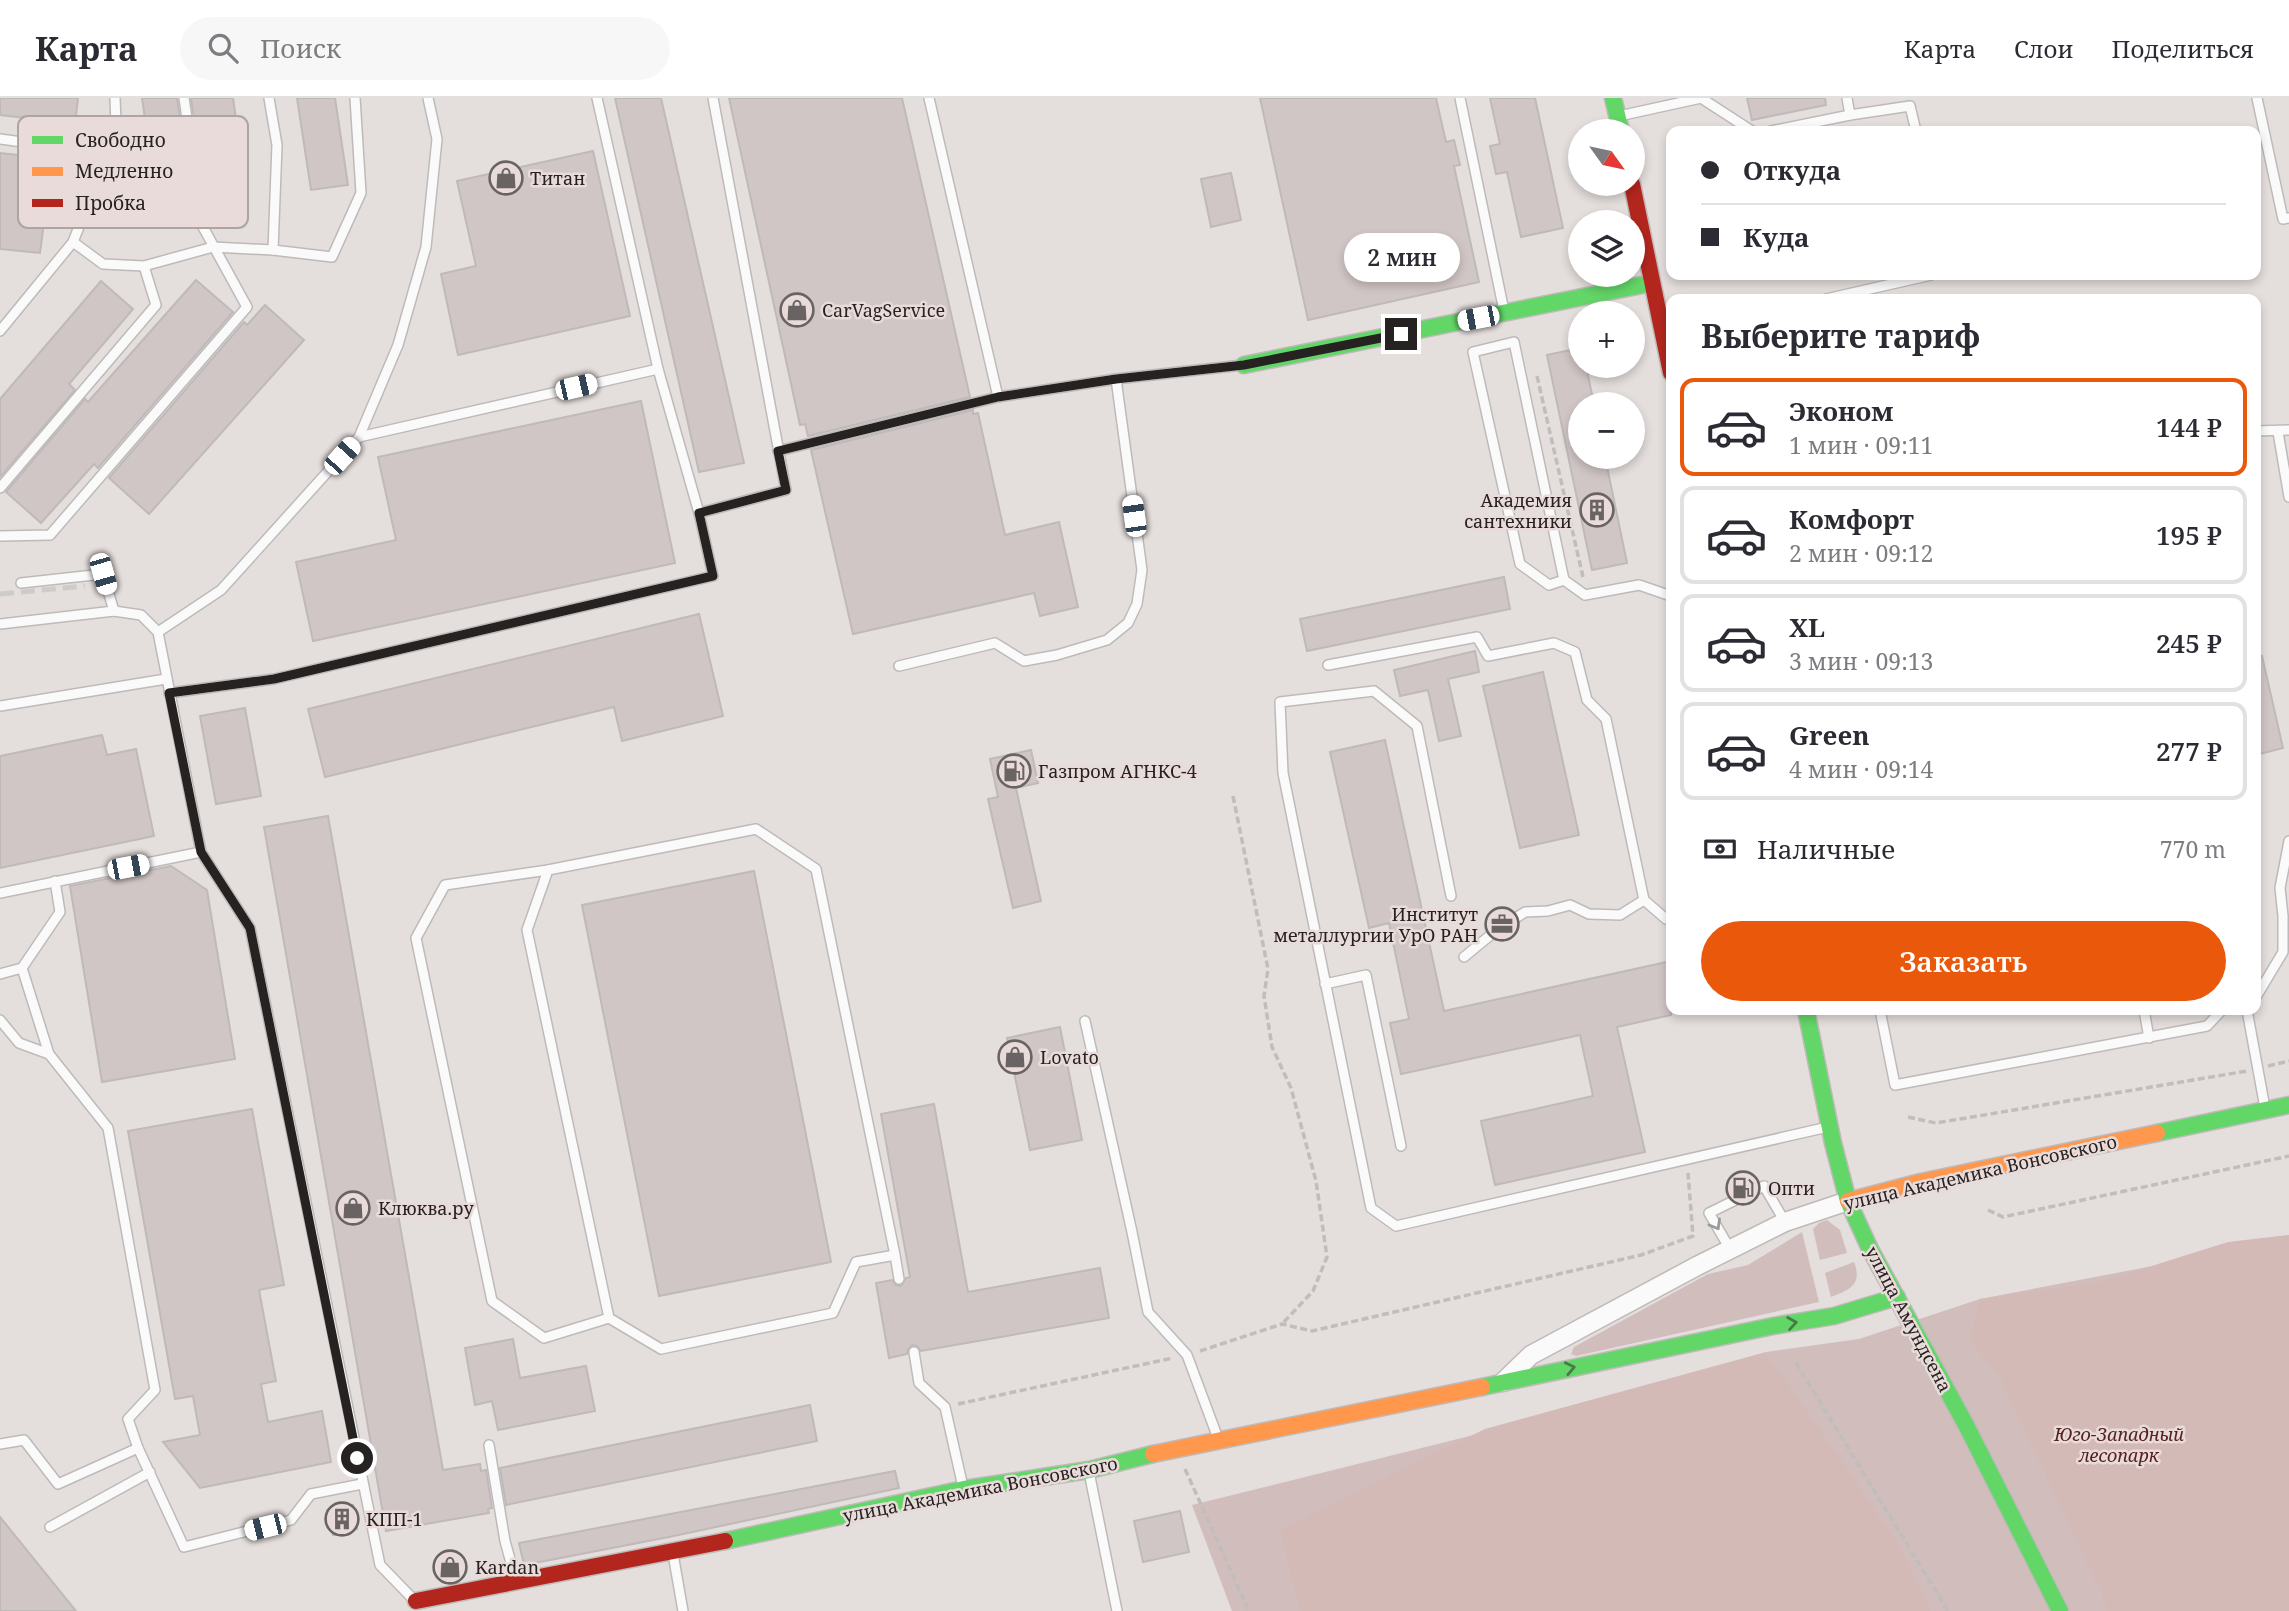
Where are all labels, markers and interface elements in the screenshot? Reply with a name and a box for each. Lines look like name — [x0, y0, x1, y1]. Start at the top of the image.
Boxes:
search box — [180, 17, 670, 80]
text: Карта — [35, 26, 138, 71]
icon: search — [204, 29, 242, 67]
text: Поиск — [260, 30, 341, 66]
text: Карта — [1904, 32, 1976, 65]
text: Слои — [2014, 32, 2074, 65]
text: Поделиться — [2112, 32, 2254, 65]
legend — [18, 116, 248, 228]
north arrow — [1568, 119, 1645, 196]
map controls — [1568, 119, 1645, 469]
text: Свободно — [75, 127, 166, 153]
text: Откуда — [1743, 152, 1841, 188]
text: Медленно — [75, 158, 173, 184]
shop icon: Титан — [487, 159, 525, 197]
place label: Титан — [530, 166, 585, 190]
text: Пробка — [75, 190, 146, 216]
button: layers — [1568, 210, 1645, 287]
text: Куда — [1743, 219, 1809, 255]
callout: 2 мин — [1343, 232, 1459, 282]
text: 2 мин — [1367, 241, 1437, 273]
shop icon: CarVagService — [778, 291, 816, 329]
place label: CarVagService — [822, 298, 945, 322]
button: + — [1568, 301, 1645, 378]
car — [1456, 304, 1501, 332]
text: Выберите тариф — [1701, 314, 1980, 357]
route end — [1385, 318, 1417, 350]
car — [554, 372, 599, 402]
button: − — [1568, 392, 1645, 469]
text: Эконом — [1789, 393, 1893, 429]
icon: car — [1705, 396, 1768, 459]
text: 144 ₽ — [2156, 409, 2222, 445]
text: 1 мин · 09:11 — [1789, 429, 1933, 461]
car — [321, 433, 364, 479]
place label: Академия сантехники — [1464, 488, 1572, 533]
building icon: Академия сантехники — [1578, 491, 1616, 529]
car — [1121, 494, 1148, 538]
text: Комфорт — [1789, 501, 1914, 537]
icon: car — [1705, 504, 1768, 567]
text: 195 ₽ — [2156, 517, 2222, 553]
text: 2 мин · 09:12 — [1789, 537, 1933, 569]
car — [88, 551, 119, 597]
text: XL — [1789, 609, 1825, 645]
icon: car — [1705, 612, 1768, 675]
text: 245 ₽ — [2156, 625, 2222, 661]
text: 3 мин · 09:13 — [1789, 645, 1933, 677]
text: Green — [1789, 717, 1870, 753]
icon: car — [1705, 720, 1768, 783]
text: 277 ₽ — [2156, 733, 2222, 769]
fuel station icon: Газпром АГНКС-4 — [995, 752, 1033, 790]
text: 4 мин · 09:14 — [1789, 753, 1933, 785]
place label: Газпром АГНКС-4 — [1038, 759, 1197, 783]
icon: cash — [1701, 830, 1739, 868]
text: Наличные — [1757, 831, 1895, 867]
text: 770 m — [2160, 833, 2226, 865]
car — [106, 853, 151, 881]
place label: Институт металлургии УрО РАН — [1273, 902, 1478, 947]
office icon: Институт металлургии УрО РАН — [1483, 905, 1521, 943]
button: Заказать — [1701, 921, 2226, 1001]
shop icon: Lovato — [996, 1038, 1034, 1076]
place label: Lovato — [1040, 1045, 1099, 1069]
street label: улица Академика Вонсовского — [1841, 1129, 2119, 1215]
fuel station icon: Опти — [1724, 1169, 1762, 1207]
place label: Опти — [1768, 1176, 1815, 1200]
shop icon: Клюква.ру — [334, 1189, 372, 1227]
place label: Клюква.ру — [378, 1196, 474, 1220]
one-way arrow — [1708, 1218, 1721, 1231]
street label: улица Амундсена — [1860, 1242, 1958, 1396]
one-way arrow — [1787, 1316, 1798, 1331]
one-way arrow — [1564, 1362, 1576, 1377]
park label: Юго-Западный лесопарк — [2053, 1422, 2184, 1467]
route start — [341, 1442, 373, 1474]
street label: улица Академика Вонсовского — [841, 1451, 1119, 1527]
building icon: КПП-1 — [323, 1500, 361, 1538]
place label: КПП-1 — [366, 1507, 423, 1531]
car — [243, 1512, 288, 1542]
shop icon: Kardan — [431, 1548, 469, 1586]
place label: Kardan — [475, 1555, 539, 1579]

